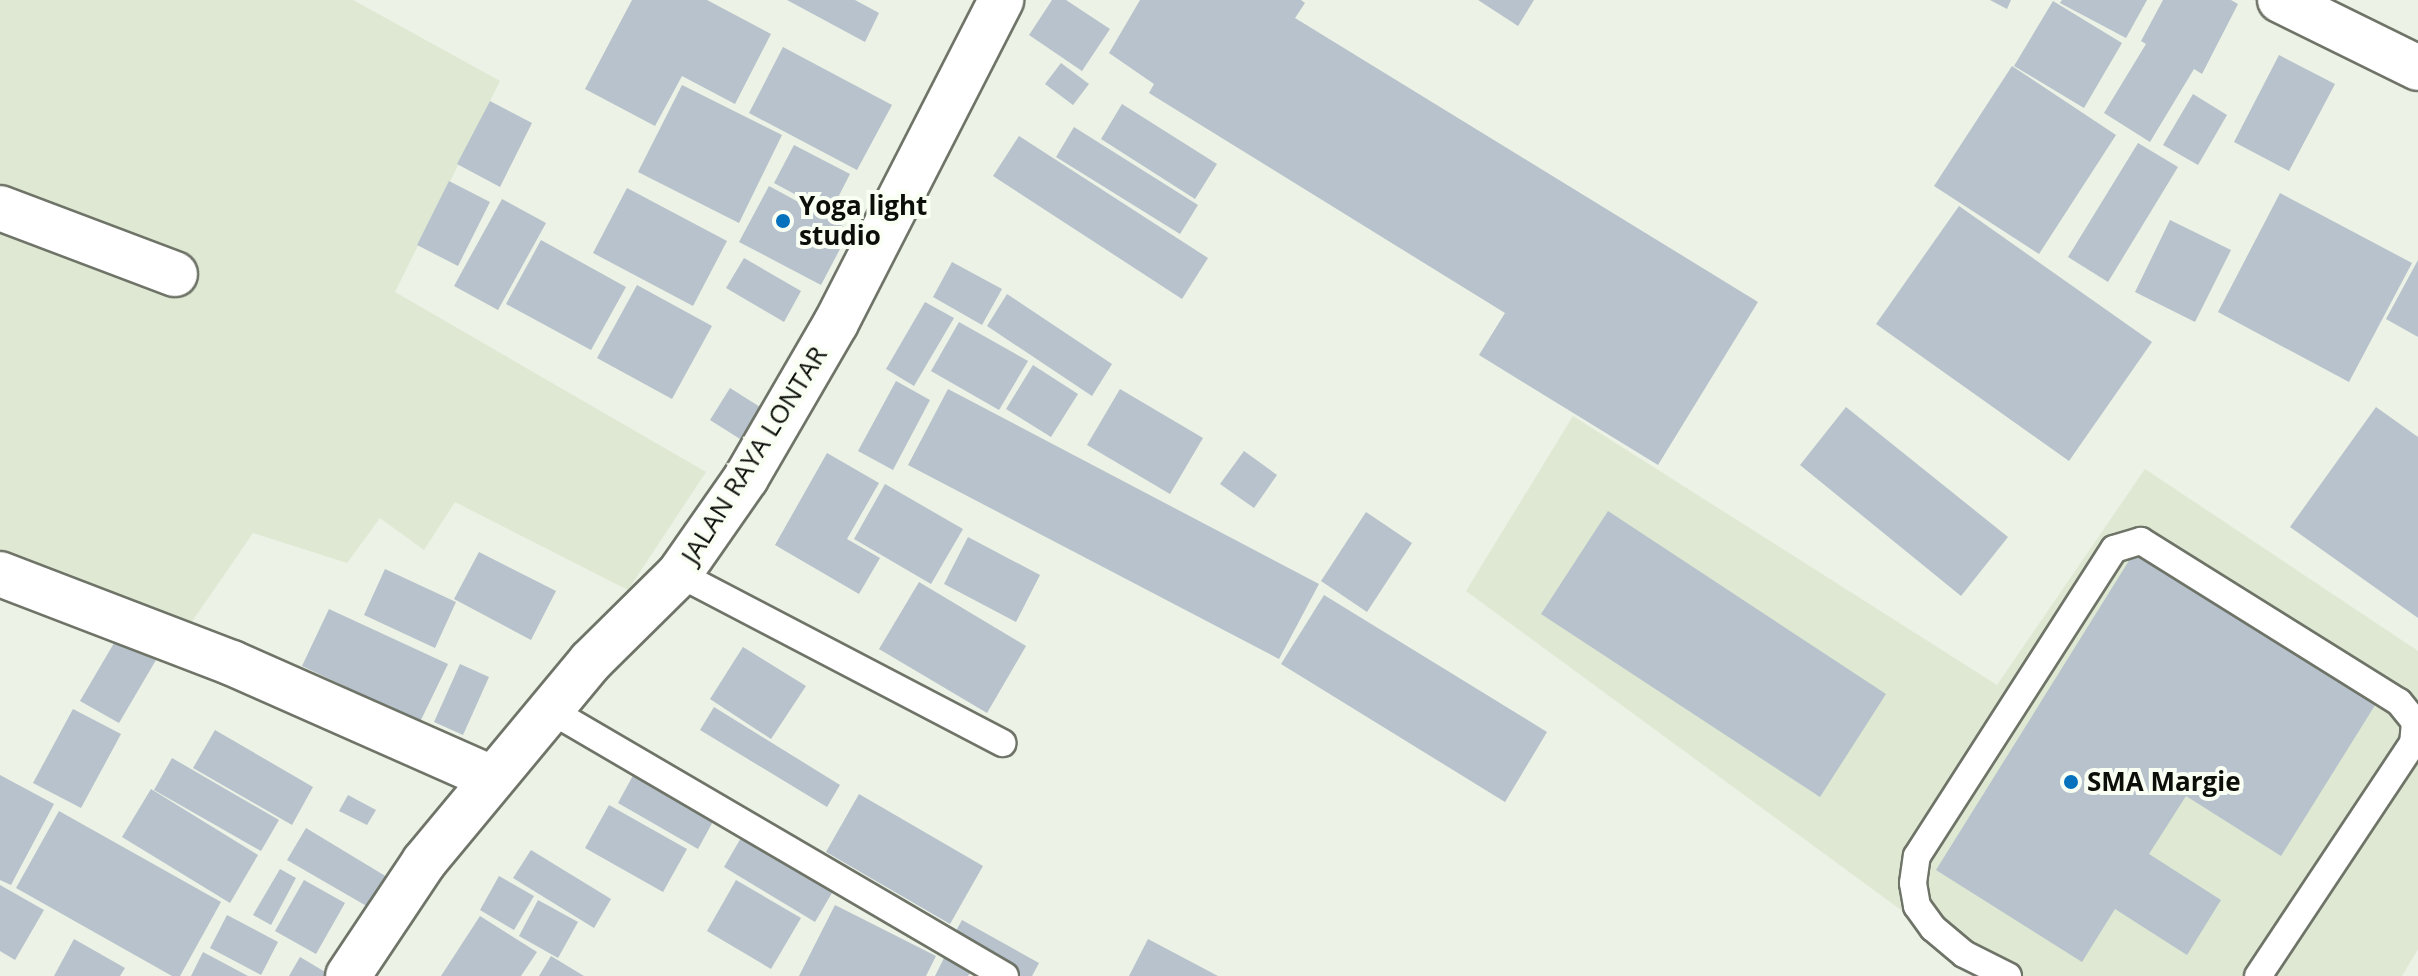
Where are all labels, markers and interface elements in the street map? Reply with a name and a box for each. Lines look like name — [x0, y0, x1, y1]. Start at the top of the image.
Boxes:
place label: Yoga light studio — [799, 190, 927, 252]
marker: Yoga light studio — [774, 212, 792, 230]
street label: JALAN RAYA LONTAR — [674, 341, 834, 569]
place label: SMA Margie — [2087, 766, 2241, 798]
marker: SMA Margie — [2062, 773, 2080, 791]

